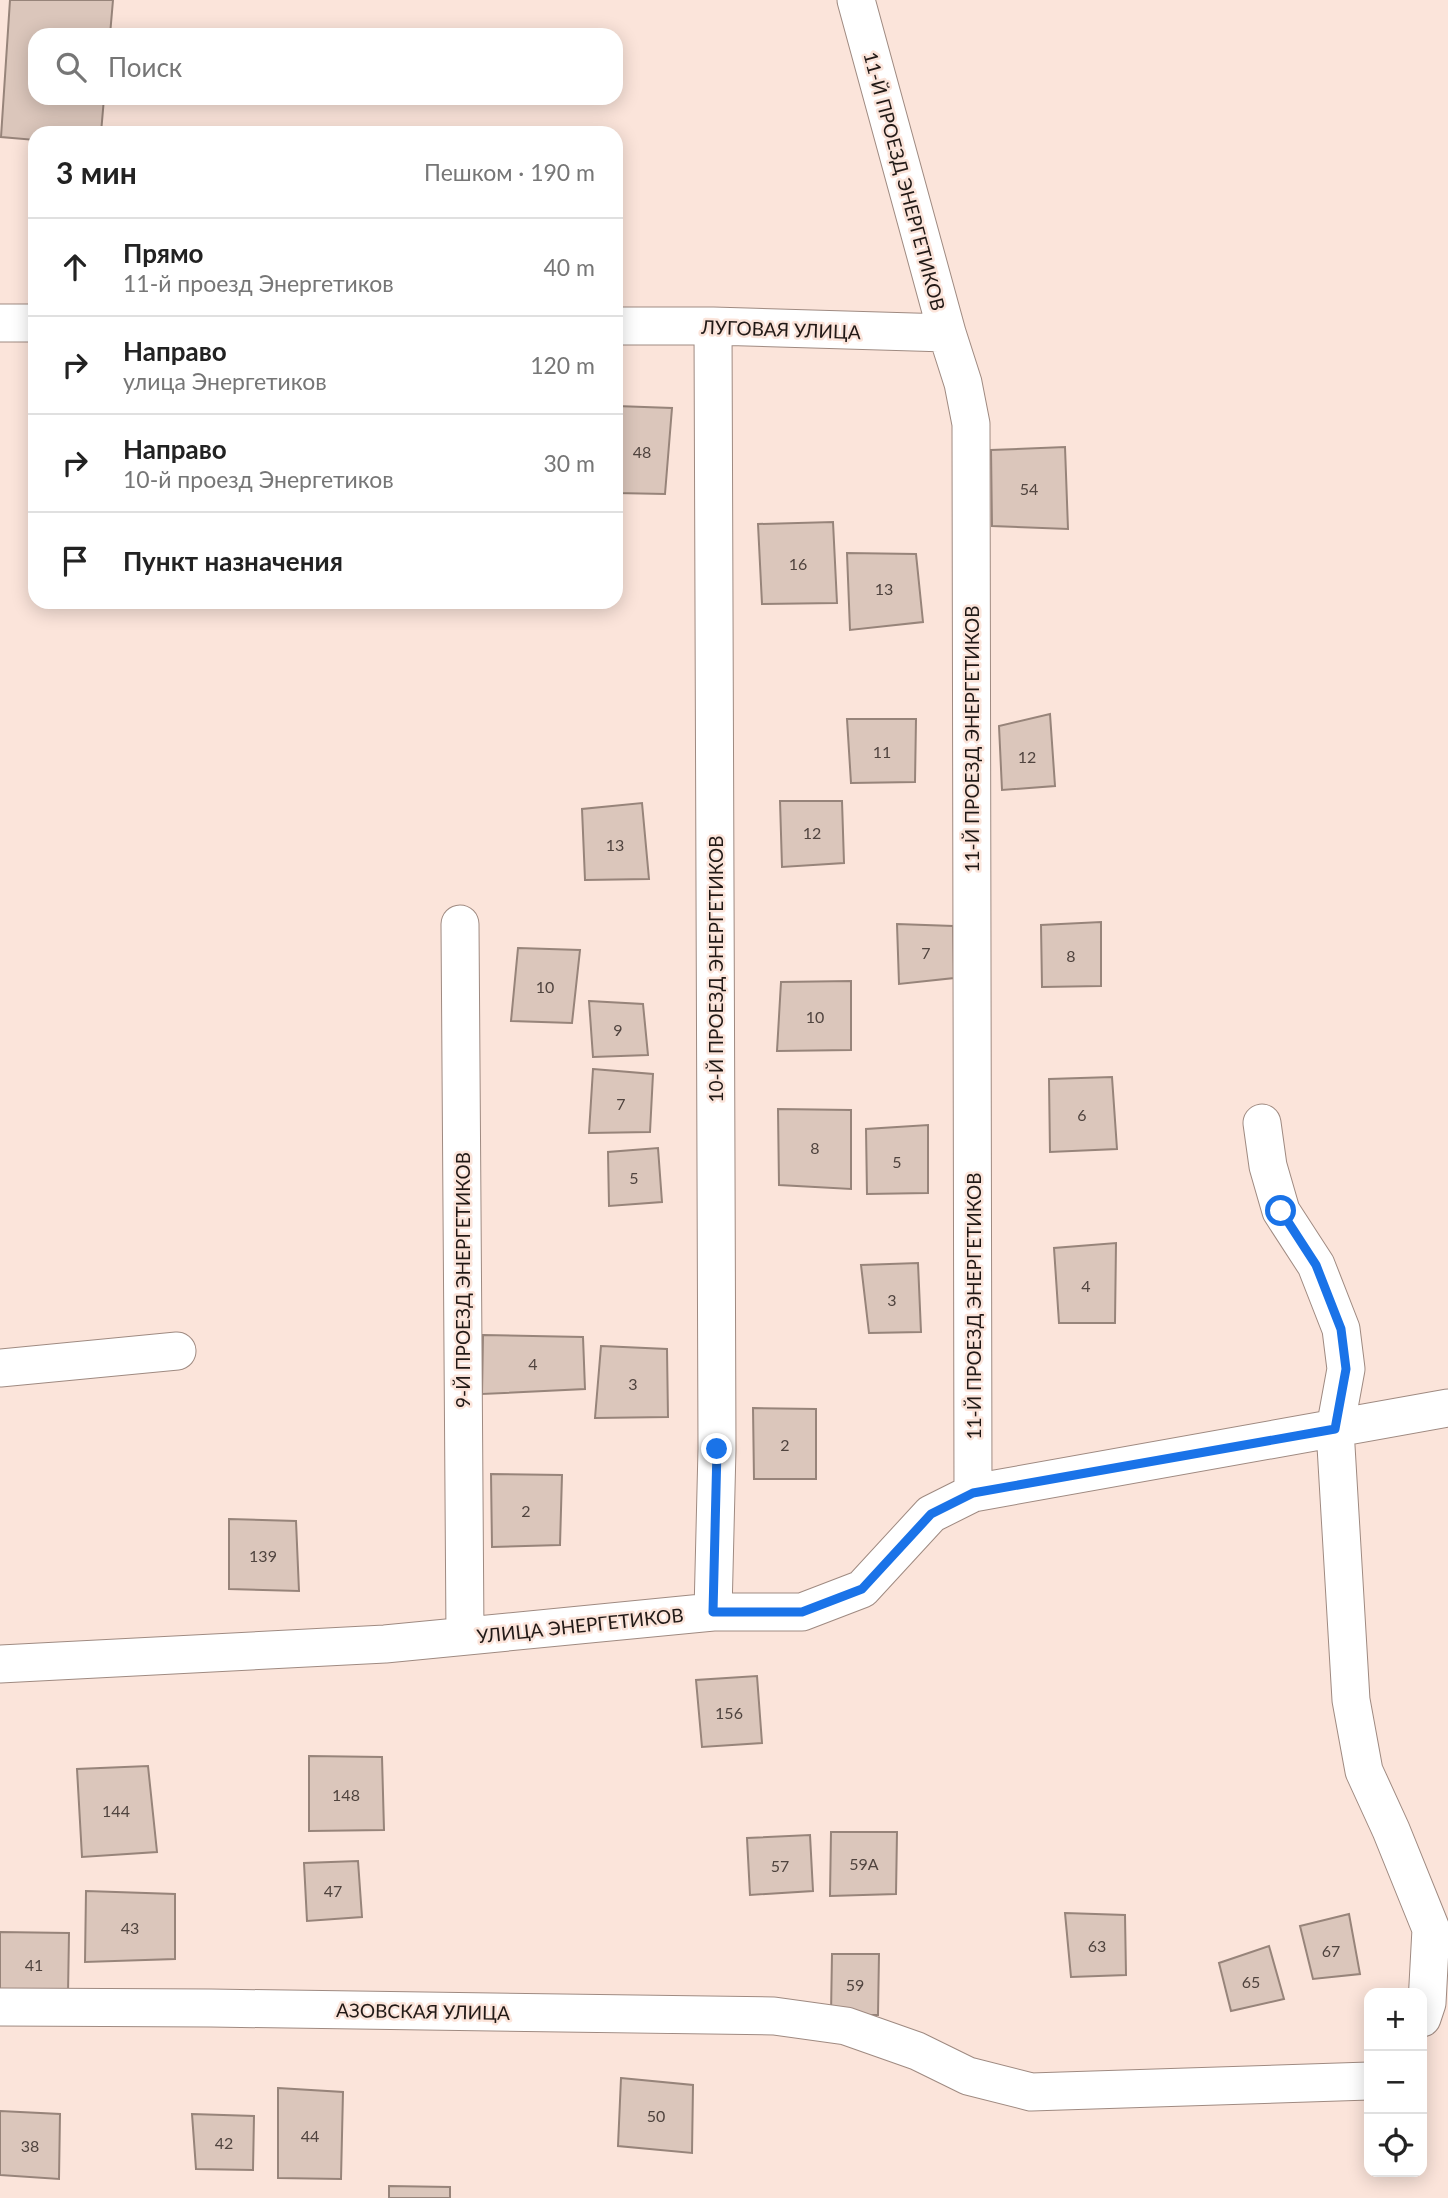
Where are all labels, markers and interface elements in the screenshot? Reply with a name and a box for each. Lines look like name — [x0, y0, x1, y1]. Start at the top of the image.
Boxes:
search box — [28, 28, 623, 105]
icon: search — [52, 48, 90, 86]
street label: 11-Й ПРОЕЗД ЭНЕРГЕТИКОВ — [859, 49, 951, 313]
text: Поиск — [108, 51, 182, 83]
text: 3 мин — [56, 154, 137, 190]
text: Пешком · 190 m — [424, 158, 595, 186]
text: Прямо — [123, 237, 204, 269]
icon: ahead — [56, 248, 94, 286]
text: 40 m — [544, 253, 595, 281]
text: 11-й проезд Энергетиков — [123, 269, 394, 297]
street label: ЛУГОВАЯ УЛИЦА — [700, 315, 861, 343]
text: Направо — [123, 335, 227, 367]
icon: right — [56, 346, 94, 384]
text: 120 m — [530, 351, 595, 379]
text: улица Энергетиков — [123, 367, 327, 395]
text: Направо — [123, 433, 227, 465]
house number: 48 — [633, 442, 651, 461]
icon: right — [56, 444, 94, 482]
text: 30 m — [544, 449, 595, 477]
text: 10-й проезд Энергетиков — [123, 465, 394, 493]
house number: 54 — [1020, 479, 1038, 498]
icon: arrive — [56, 542, 94, 580]
text: Пункт назначения — [123, 545, 343, 577]
house number: 16 — [789, 554, 807, 573]
house number: 13 — [875, 579, 893, 598]
street label: 11-Й ПРОЕЗД ЭНЕРГЕТИКОВ — [960, 606, 983, 872]
house number: 11 — [873, 742, 891, 761]
house number: 12 — [1018, 747, 1036, 766]
house number: 12 — [803, 823, 821, 842]
house number: 13 — [606, 835, 624, 854]
street label: 10-Й ПРОЕЗД ЭНЕРГЕТИКОВ — [704, 836, 727, 1102]
house number: 7 — [921, 943, 931, 962]
house number: 8 — [1066, 946, 1076, 965]
house number: 10 — [536, 977, 554, 996]
house number: 10 — [806, 1007, 824, 1026]
house number: 9 — [613, 1020, 623, 1039]
house number: 7 — [616, 1094, 626, 1113]
house number: 6 — [1077, 1105, 1087, 1124]
house number: 8 — [810, 1138, 820, 1157]
street label: 9-Й ПРОЕЗД ЭНЕРГЕТИКОВ — [451, 1152, 474, 1408]
house number: 5 — [892, 1152, 902, 1171]
house number: 5 — [629, 1168, 639, 1187]
street label: 11-Й ПРОЕЗД ЭНЕРГЕТИКОВ — [962, 1173, 985, 1439]
route start — [1265, 1195, 1296, 1226]
house number: 4 — [1081, 1276, 1091, 1295]
house number: 3 — [887, 1290, 897, 1309]
house number: 4 — [528, 1354, 538, 1373]
house number: 3 — [628, 1374, 638, 1393]
route end — [701, 1433, 732, 1464]
house number: 2 — [780, 1435, 790, 1454]
house number: 2 — [521, 1501, 531, 1520]
house number: 139 — [249, 1546, 277, 1565]
street label: УЛИЦА ЭНЕРГЕТИКОВ — [475, 1603, 685, 1647]
house number: 156 — [715, 1703, 743, 1722]
house number: 148 — [332, 1785, 360, 1804]
house number: 144 — [102, 1801, 130, 1820]
house number: 59А — [849, 1854, 879, 1873]
house number: 57 — [771, 1856, 789, 1875]
house number: 47 — [324, 1881, 342, 1900]
house number: 43 — [121, 1918, 139, 1937]
house number: 63 — [1088, 1936, 1106, 1955]
house number: 67 — [1322, 1941, 1340, 1960]
house number: 41 — [25, 1955, 43, 1974]
house number: 65 — [1242, 1972, 1260, 1991]
house number: 59 — [846, 1975, 864, 1994]
map controls — [1364, 1988, 1427, 2177]
button: + — [1364, 1988, 1427, 2051]
street label: АЗОВСКАЯ УЛИЦА — [336, 1998, 510, 2024]
button: − — [1364, 2051, 1427, 2114]
house number: 50 — [647, 2106, 665, 2125]
button: locate — [1364, 2114, 1427, 2177]
house number: 44 — [301, 2126, 319, 2145]
house number: 42 — [215, 2133, 233, 2152]
house number: 38 — [21, 2136, 39, 2155]

